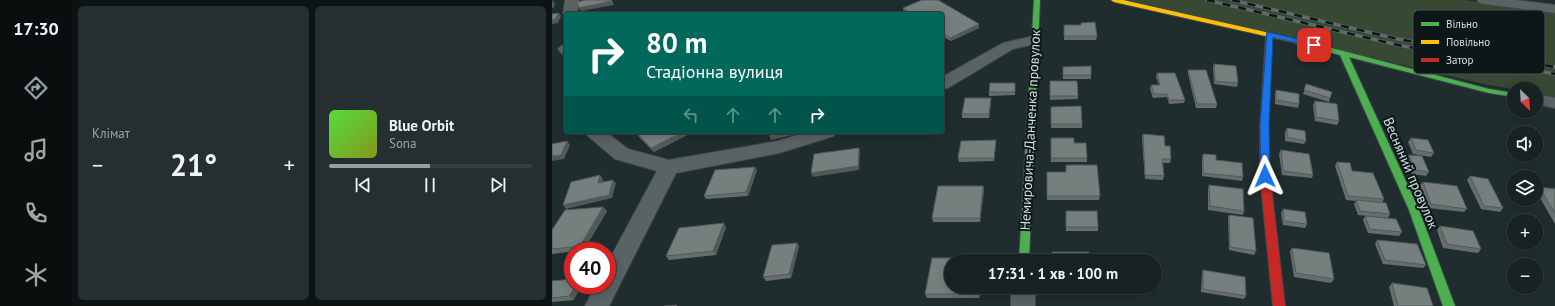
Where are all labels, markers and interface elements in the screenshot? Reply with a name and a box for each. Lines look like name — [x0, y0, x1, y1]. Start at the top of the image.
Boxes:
legend — [1413, 10, 1545, 74]
text: 17:30 — [13, 17, 59, 40]
text: Вільно — [1446, 17, 1478, 31]
text: 80 m — [646, 24, 707, 61]
icon: right — [580, 28, 632, 80]
pin — [1297, 28, 1331, 62]
street label: Немировича-Данченка провулок — [1016, 29, 1044, 231]
icon: arrive — [1303, 34, 1325, 56]
text: Повільно — [1446, 35, 1490, 49]
text: Затор — [1446, 53, 1474, 67]
text: Стадіонна вулиця — [646, 60, 783, 83]
icon: directions — [22, 74, 50, 102]
north arrow — [1507, 82, 1543, 118]
map controls — [1507, 82, 1543, 294]
icon: left — [680, 104, 702, 126]
icon: ahead — [722, 104, 744, 126]
icon: ahead — [764, 104, 786, 126]
icon: right — [806, 104, 828, 126]
street label: Весняний провулок — [1379, 115, 1443, 232]
text: Blue Orbit — [389, 116, 454, 135]
text: Клімат — [92, 125, 130, 142]
button: sound — [1507, 126, 1543, 162]
text: Sona — [389, 135, 416, 152]
icon: music — [22, 136, 50, 164]
text: 21° — [170, 145, 217, 184]
text: − — [92, 151, 103, 179]
text: + — [284, 151, 295, 179]
position arrow — [1244, 155, 1286, 197]
button: layers — [1507, 170, 1543, 206]
icon: previous — [352, 174, 374, 196]
icon: pause — [419, 174, 441, 196]
icon: next — [487, 174, 509, 196]
icon: phone — [22, 199, 50, 227]
button: + — [1507, 214, 1543, 250]
speed limit sign: 40 — [564, 242, 616, 294]
button: − — [1507, 258, 1543, 294]
icon: climate — [22, 261, 50, 289]
text: 17:31 · 1 хв · 100 m — [988, 264, 1118, 283]

